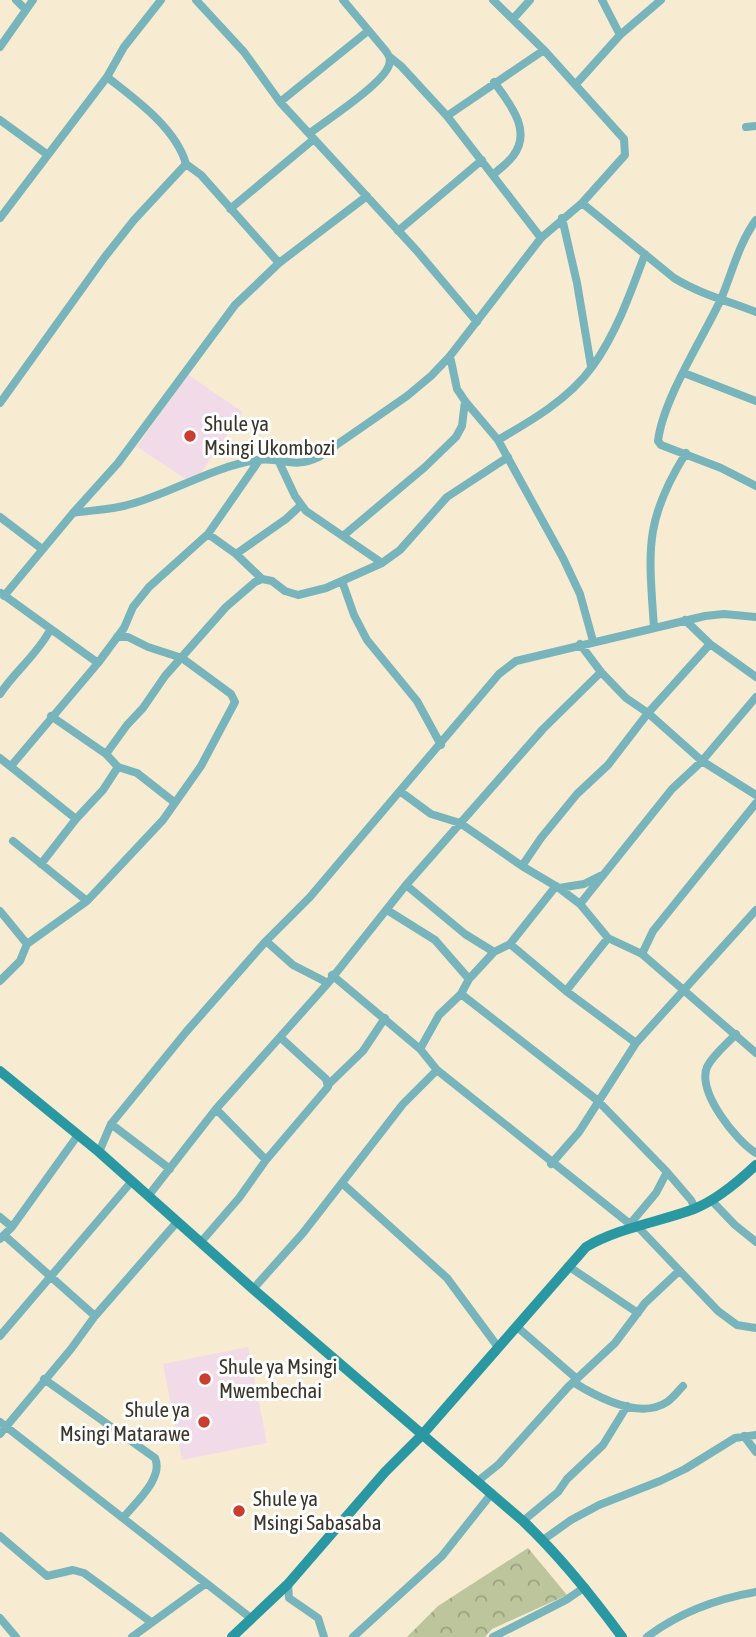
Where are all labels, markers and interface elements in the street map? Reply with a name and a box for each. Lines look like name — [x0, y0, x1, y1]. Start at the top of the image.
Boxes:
place label: Shule ya Msingi Ukombozi — [204, 411, 335, 459]
marker: Shule ya Msingi Ukombozi — [182, 428, 198, 444]
place label: Shule ya Msingi Mwembechai — [219, 1354, 337, 1402]
marker: Shule ya Msingi Mwembechai — [197, 1371, 213, 1387]
place label: Shule ya Msingi Matarawe — [60, 1397, 190, 1445]
marker: Shule ya Msingi Matarawe — [196, 1414, 212, 1430]
place label: Shule ya Msingi Sabasaba — [253, 1486, 381, 1534]
marker: Shule ya Msingi Sabasaba — [231, 1503, 247, 1519]

